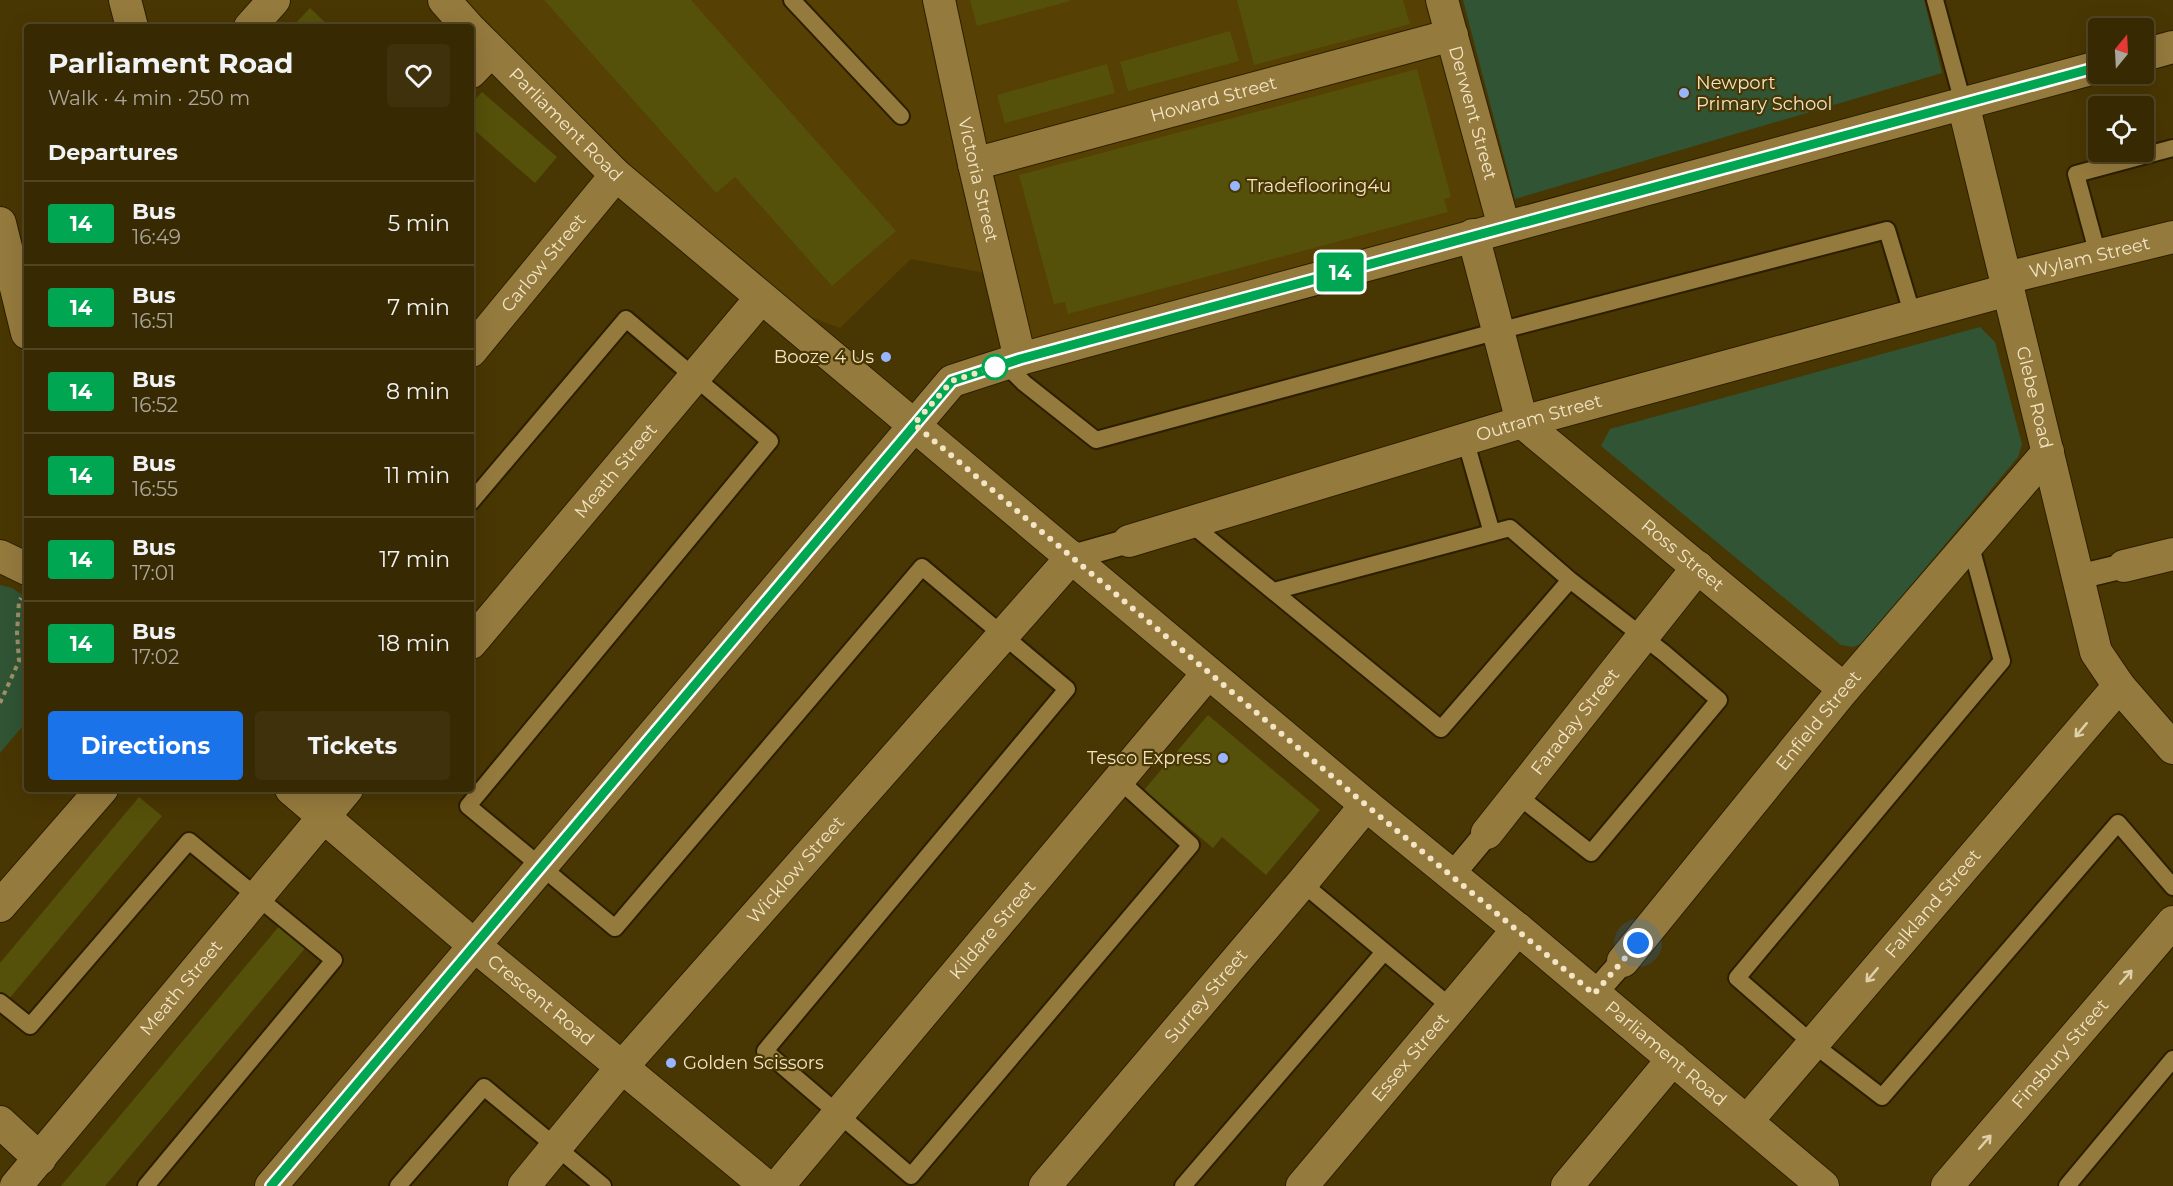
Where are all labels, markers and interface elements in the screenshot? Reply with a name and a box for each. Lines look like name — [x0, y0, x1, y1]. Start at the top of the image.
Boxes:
north arrow — [2088, 18, 2154, 84]
map controls — [2088, 18, 2154, 162]
street label: Derwent Street — [1444, 43, 1502, 182]
button: heart — [387, 44, 450, 107]
text: Parliament Road — [48, 46, 293, 80]
street label: Parliament Road — [504, 63, 627, 186]
street label: Howard Street — [1148, 72, 1279, 127]
place label: Newport Primary School — [1696, 72, 1832, 115]
text: Walk · 4 min · 250 m — [48, 86, 250, 110]
marker: Newport Primary School — [1677, 86, 1691, 100]
button: locate — [2088, 96, 2154, 162]
street label: Victoria Street — [953, 115, 1003, 244]
text: Departures — [48, 139, 178, 166]
place label: Tradeflooring4u — [1247, 175, 1391, 197]
marker: Tradeflooring4u — [1228, 179, 1242, 193]
text: Bus — [132, 198, 176, 225]
street label: Carlow Street — [496, 209, 591, 317]
text: 5 min — [388, 210, 450, 237]
text: 14 — [70, 211, 92, 236]
text: 16:49 — [132, 225, 181, 249]
street label: Wylam Street — [2027, 232, 2152, 283]
line badge: 14 — [1313, 252, 1367, 292]
text: 14 — [1329, 260, 1351, 285]
text: Bus — [132, 282, 176, 309]
text: 7 min — [387, 294, 450, 321]
text: 14 — [70, 295, 92, 320]
text: 16:51 — [132, 309, 174, 333]
street label: Glebe Road — [2011, 344, 2057, 451]
place label: Booze 4 Us — [774, 346, 874, 368]
marker: Booze 4 Us — [879, 350, 893, 364]
unlabelled marker — [982, 354, 1008, 380]
text: Bus — [132, 366, 176, 393]
text: 8 min — [386, 378, 450, 405]
text: 14 — [70, 379, 92, 404]
street label: Outram Street — [1473, 390, 1604, 446]
text: 16:52 — [132, 393, 178, 417]
street label: Meath Street — [570, 419, 662, 523]
text: Bus — [132, 450, 176, 477]
text: 11 min — [384, 462, 450, 489]
text: 14 — [70, 463, 92, 488]
text: 16:55 — [132, 477, 178, 501]
street label: Ross Street — [1637, 514, 1729, 596]
text: Bus — [132, 534, 176, 561]
text: 17 min — [379, 546, 450, 573]
text: 14 — [70, 547, 92, 572]
text: 17:01 — [132, 561, 175, 585]
text: Bus — [132, 618, 176, 645]
text: 18 min — [378, 630, 450, 657]
text: 14 — [70, 631, 92, 656]
text: 17:02 — [132, 645, 179, 669]
street label: Faraday Street — [1526, 664, 1624, 780]
street label: Enfield Street — [1771, 666, 1866, 775]
button: Directions — [48, 711, 243, 780]
button: Tickets — [255, 711, 450, 780]
one-way arrow — [2074, 722, 2087, 738]
place label: Tesco Express — [1087, 747, 1211, 769]
marker: Tesco Express — [1216, 751, 1230, 765]
street label: Wicklow Street — [743, 812, 849, 928]
street label: Falkland Street — [1880, 845, 1986, 963]
street label: Kildare Street — [945, 876, 1040, 984]
your location — [1623, 928, 1653, 958]
street label: Meath Street — [135, 936, 227, 1040]
street label: Surrey Street — [1160, 944, 1252, 1048]
street label: Crescent Road — [483, 950, 598, 1051]
one-way arrow — [1866, 967, 1879, 983]
one-way arrow — [2119, 969, 2132, 985]
street label: Finsbury Street — [2007, 994, 2113, 1113]
street label: Parliament Road — [1601, 996, 1731, 1111]
street label: Essex Street — [1367, 1009, 1454, 1106]
place label: Golden Scissors — [683, 1052, 824, 1074]
marker: Golden Scissors — [664, 1056, 678, 1070]
one-way arrow — [1978, 1135, 1992, 1150]

